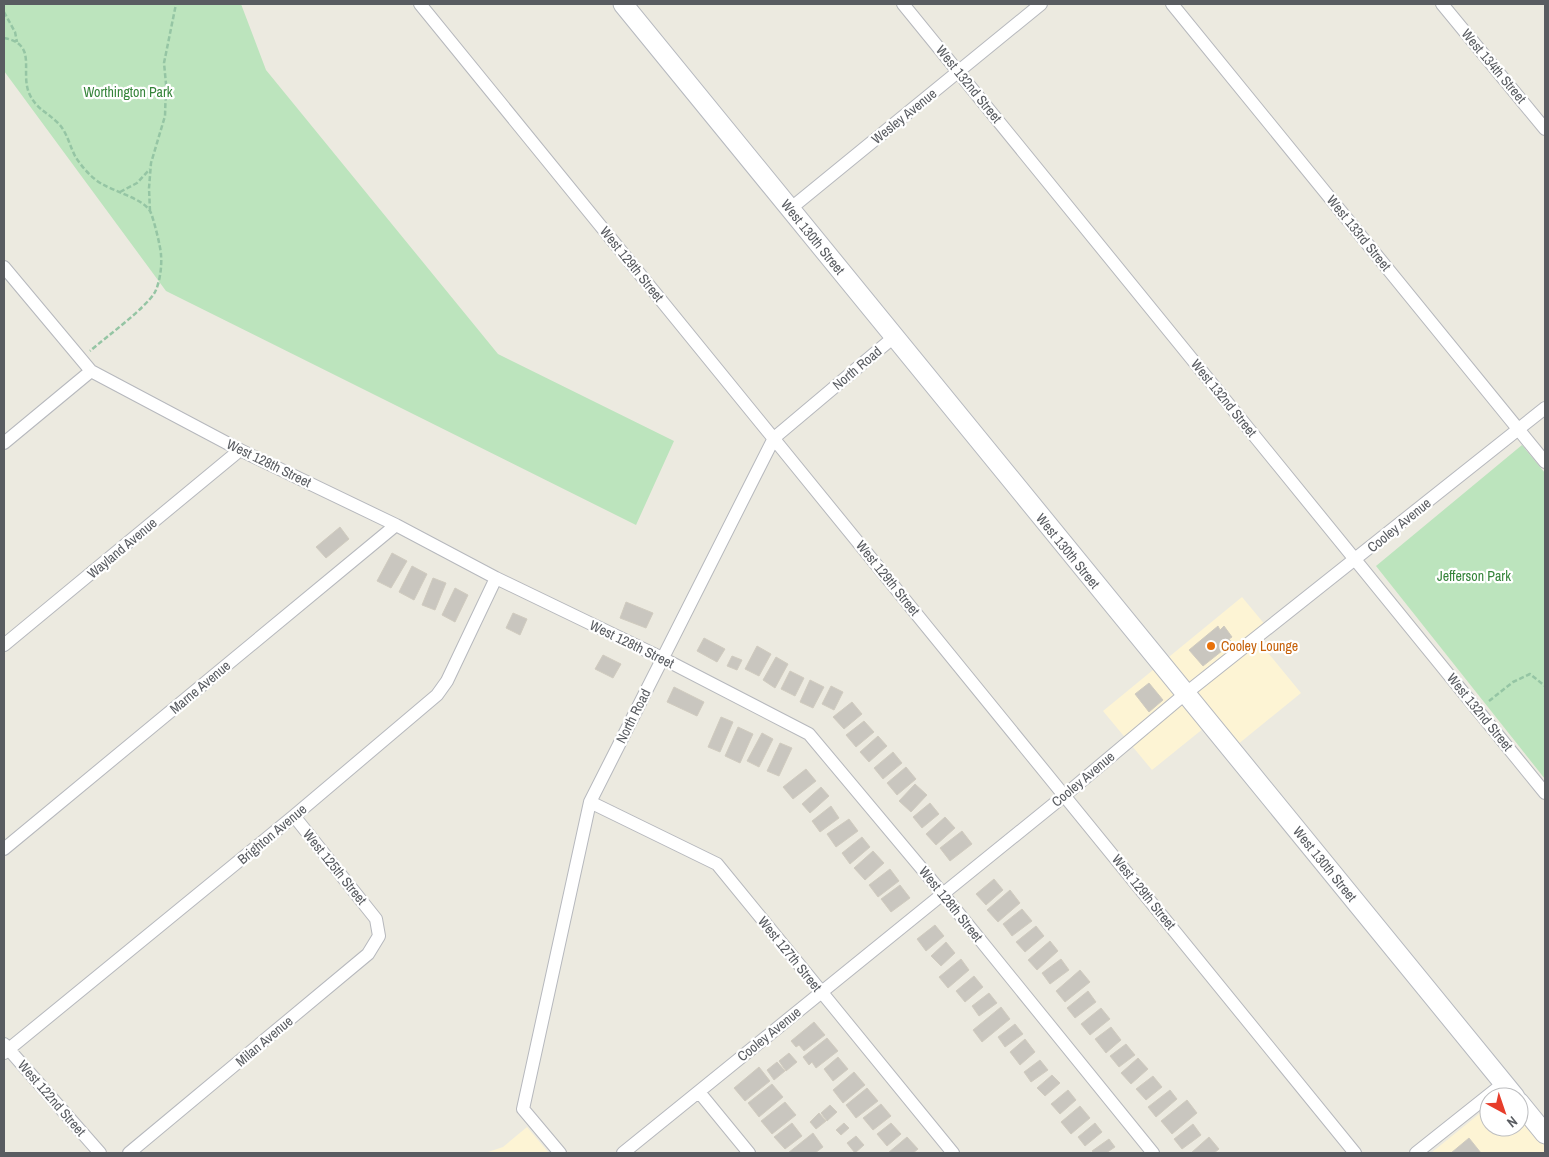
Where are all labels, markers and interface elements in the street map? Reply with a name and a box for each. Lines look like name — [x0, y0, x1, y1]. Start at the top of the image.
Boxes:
street label: West 134th Street — [1458, 25, 1530, 107]
street label: West 132nd Street — [932, 41, 1006, 127]
park label: Worthington Park — [83, 83, 173, 101]
street label: Wesley Avenue — [868, 84, 940, 148]
street label: West 133rd Street — [1323, 191, 1395, 275]
street label: West 130th Street — [777, 196, 849, 278]
street label: West 129th Street — [596, 223, 668, 305]
street label: North Road — [829, 342, 885, 394]
street label: West 132nd Street — [1187, 355, 1261, 441]
street label: West 128th Street — [224, 435, 314, 491]
street label: Cooley Avenue — [1363, 494, 1435, 556]
street label: West 130th Street — [1032, 510, 1104, 592]
street label: Wayland Avenue — [83, 514, 161, 582]
street label: West 129th Street — [852, 537, 924, 619]
park label: Jefferson Park — [1437, 567, 1511, 585]
street label: West 128th Street — [587, 616, 677, 672]
place label: Cooley Lounge — [1221, 637, 1298, 655]
marker: Cooley Lounge — [1205, 640, 1217, 652]
street label: Marne Avenue — [166, 656, 234, 718]
street label: West 132nd Street — [1443, 669, 1517, 755]
street label: North Road — [612, 686, 654, 746]
street label: Cooley Avenue — [1048, 747, 1118, 811]
street label: Brighton Avenue — [234, 800, 310, 868]
street label: West 130th Street — [1289, 823, 1361, 905]
street label: West 125th Street — [299, 826, 371, 908]
street label: West 129th Street — [1108, 851, 1180, 933]
street label: West 128th Street — [915, 863, 987, 945]
street label: West 127th Street — [754, 913, 826, 995]
street label: Cooley Avenue — [733, 1003, 805, 1065]
street label: Milan Avenue — [232, 1012, 296, 1070]
street label: West 122nd Street — [14, 1056, 90, 1140]
north arrow — [1479, 1087, 1529, 1137]
text: N — [1503, 1112, 1521, 1132]

